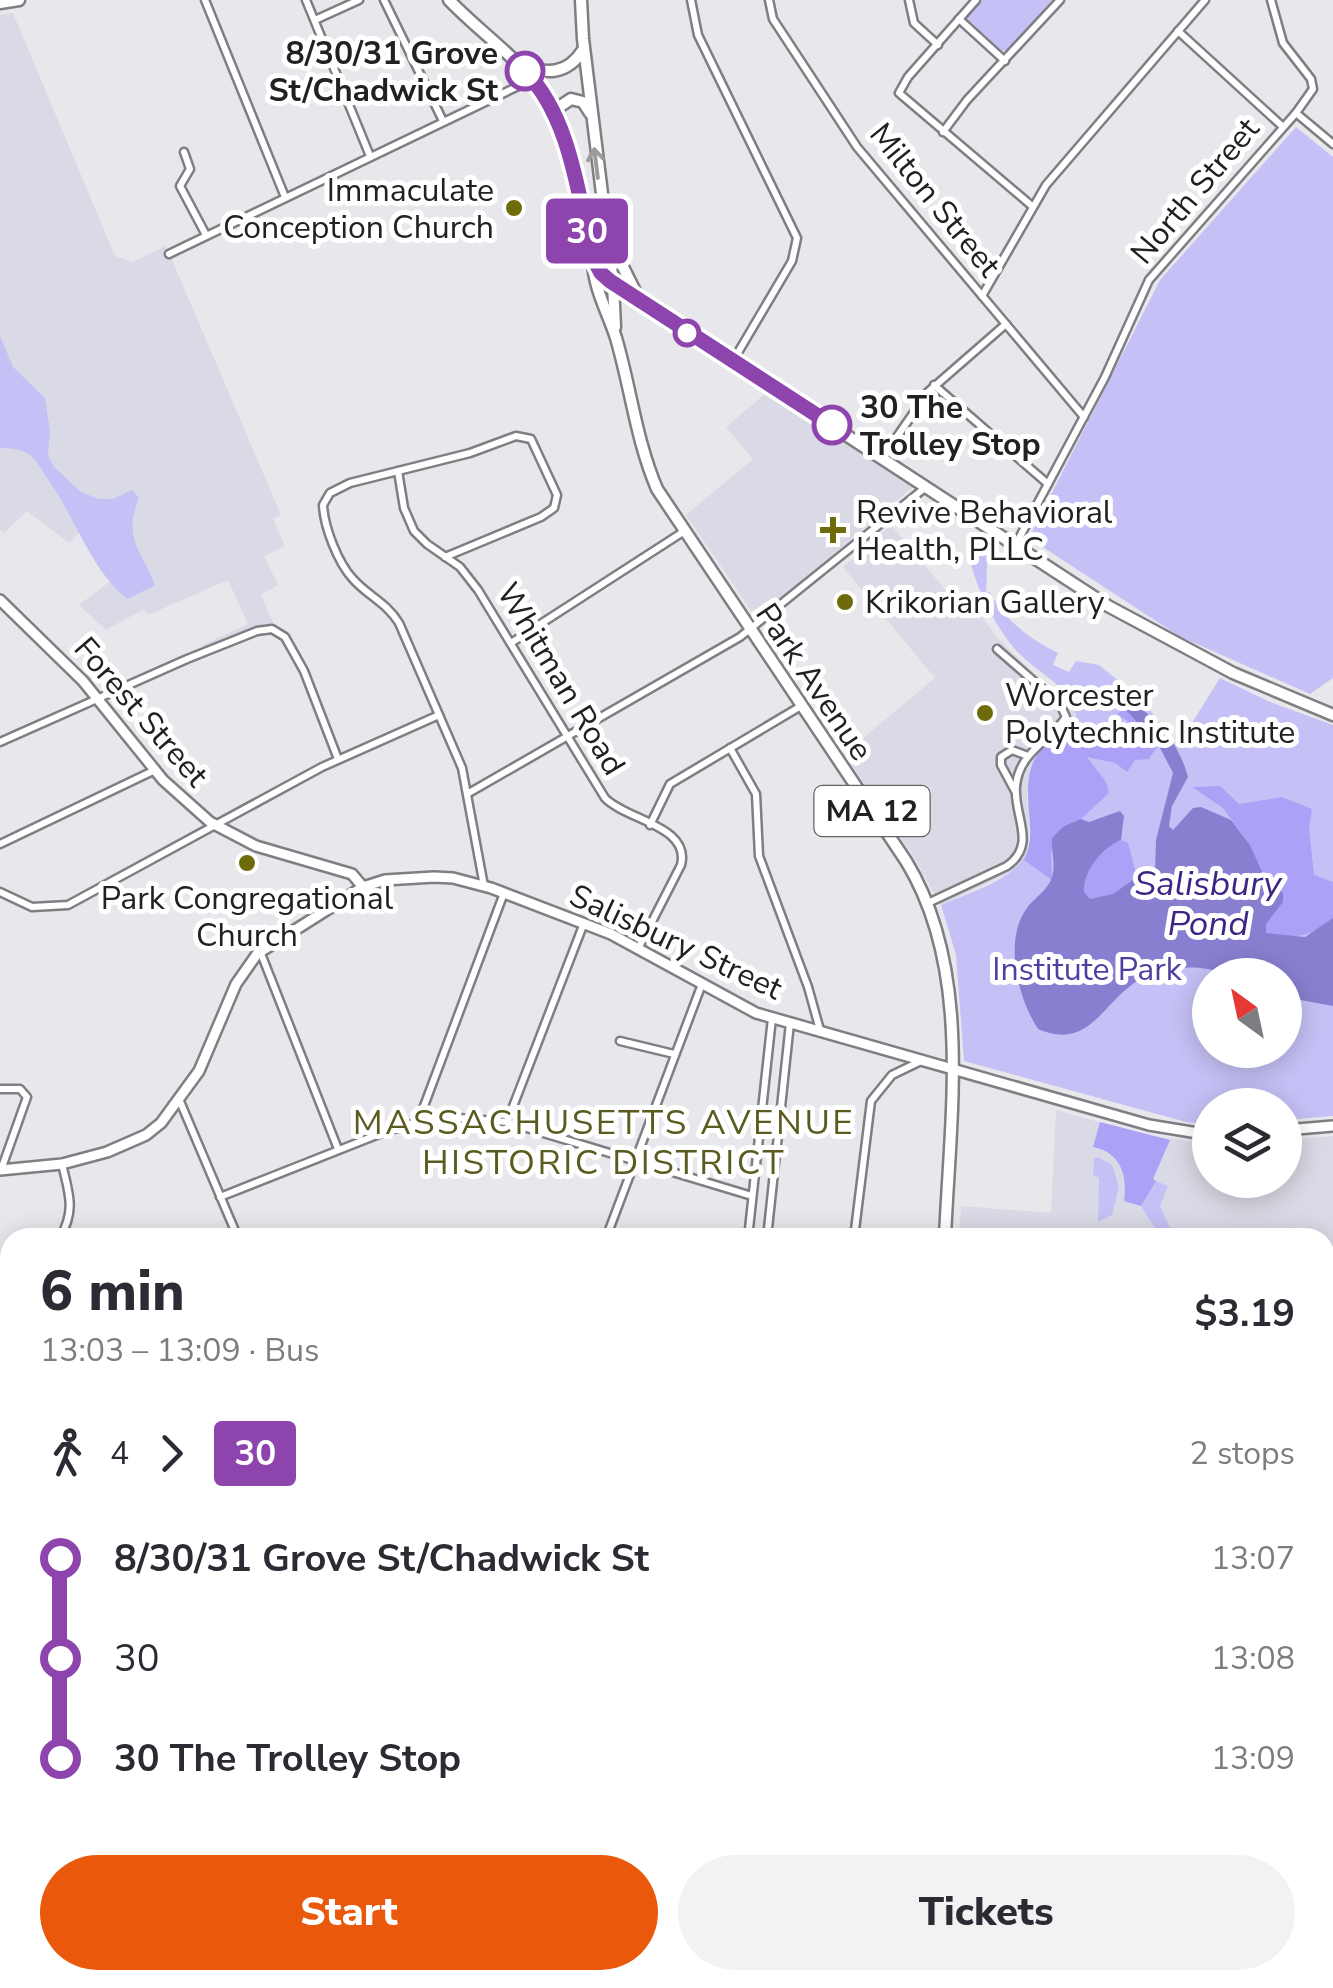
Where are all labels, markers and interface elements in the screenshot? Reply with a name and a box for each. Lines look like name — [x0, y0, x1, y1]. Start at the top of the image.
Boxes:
place label: 8/30/31 Grove St/Chadwick St — [269, 32, 499, 112]
marker: 8/30/31 Grove St/Chadwick St — [506, 52, 544, 90]
street label: North Street — [1121, 108, 1269, 273]
street label: Milton Street — [860, 114, 1011, 287]
one-way arrow — [587, 147, 605, 179]
place label: Immaculate Conception Church — [223, 169, 494, 249]
marker: Immaculate Conception Church — [503, 197, 525, 219]
line badge: 30 — [542, 198, 632, 264]
text: 30 — [566, 208, 608, 255]
unlabelled marker — [674, 320, 700, 346]
place label: 30 The Trolley Stop — [860, 386, 1041, 466]
marker: 30 The Trolley Stop — [813, 406, 851, 444]
place label: Revive Behavioral Health, PLLC — [856, 491, 1113, 571]
marker: Revive Behavioral Health, PLLC — [820, 517, 846, 543]
street label: Whitman Road — [487, 575, 635, 783]
place label: Krikorian Gallery — [865, 581, 1105, 624]
marker: Krikorian Gallery — [834, 591, 856, 613]
street label: Park Avenue — [746, 595, 882, 769]
street label: Forest Street — [64, 628, 218, 796]
place label: Worcester Polytechnic Institute — [1005, 674, 1295, 754]
marker: Worcester Polytechnic Institute — [974, 702, 996, 724]
road number: MA 12 — [814, 786, 930, 836]
marker: Park Congregational Church — [236, 852, 258, 874]
water label: Salisbury Pond — [1134, 860, 1284, 947]
street label: Salisbury Street — [563, 874, 790, 1010]
place label: Park Congregational Church — [101, 877, 394, 957]
park label: Institute Park — [992, 948, 1183, 991]
north arrow — [1192, 958, 1302, 1068]
map controls — [1192, 958, 1302, 1198]
button: layers — [1192, 1088, 1302, 1198]
district label: MASSACHUSETTS AVENUE HISTORIC DISTRICT — [353, 1099, 855, 1186]
text: 6 min — [40, 1254, 185, 1329]
text: $3.19 — [1194, 1288, 1295, 1339]
text: 13:03 – 13:09 · Bus — [40, 1329, 319, 1372]
icon: walk — [40, 1426, 95, 1481]
icon: forward — [144, 1426, 199, 1481]
text: 30 — [234, 1430, 276, 1477]
text: 4 — [110, 1432, 129, 1475]
text: 2 stops — [1189, 1432, 1295, 1475]
text: 8/30/31 Grove St/Chadwick St — [114, 1533, 649, 1584]
text: 13:07 — [1211, 1537, 1295, 1580]
text: 30 — [114, 1633, 160, 1684]
text: 13:08 — [1211, 1637, 1295, 1680]
text: 30 The Trolley Stop — [114, 1733, 461, 1784]
text: 13:09 — [1211, 1737, 1295, 1780]
button: Start — [40, 1855, 658, 1970]
button: Tickets — [678, 1855, 1295, 1970]

